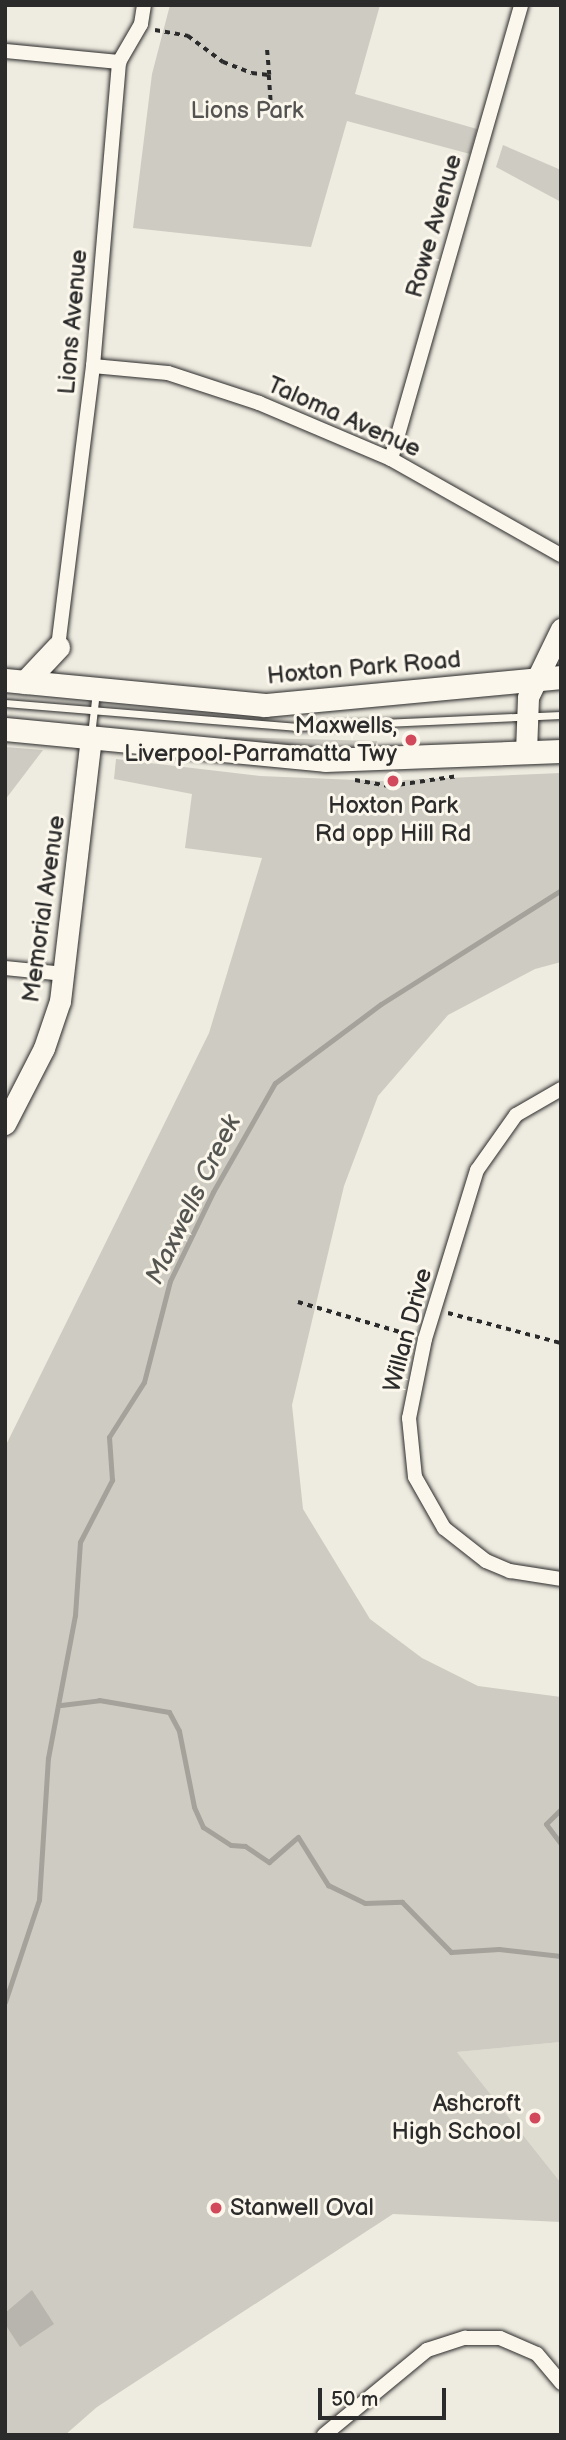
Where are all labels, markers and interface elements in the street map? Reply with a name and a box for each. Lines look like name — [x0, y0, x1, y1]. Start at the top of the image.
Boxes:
park label: Lions Park — [190, 97, 304, 125]
street label: Rowe Avenue — [400, 151, 468, 301]
street label: Lions Avenue — [52, 248, 94, 396]
street label: Taloma Avenue — [263, 370, 425, 464]
street label: Hoxton Park Road — [266, 645, 462, 691]
place label: Maxwells, Liverpool-Parramatta Twy — [123, 712, 397, 768]
marker: Maxwells, Liverpool-Parramatta Twy — [403, 732, 419, 748]
marker: Hoxton Park Rd opp Hill Rd — [385, 773, 401, 789]
place label: Hoxton Park Rd opp Hill Rd — [315, 792, 471, 848]
street label: Memorial Avenue — [17, 814, 71, 1004]
water label: Maxwells Creek — [140, 1110, 248, 1290]
street label: Willan Drive — [378, 1265, 438, 1395]
place label: Ashcroft High School — [391, 2090, 521, 2146]
marker: Ashcroft High School — [527, 2110, 543, 2126]
place label: Stanwell Oval — [230, 2194, 374, 2222]
marker: Stanwell Oval — [208, 2200, 224, 2216]
scale bar — [321, 2374, 449, 2418]
text: 50 m — [331, 2387, 378, 2412]

